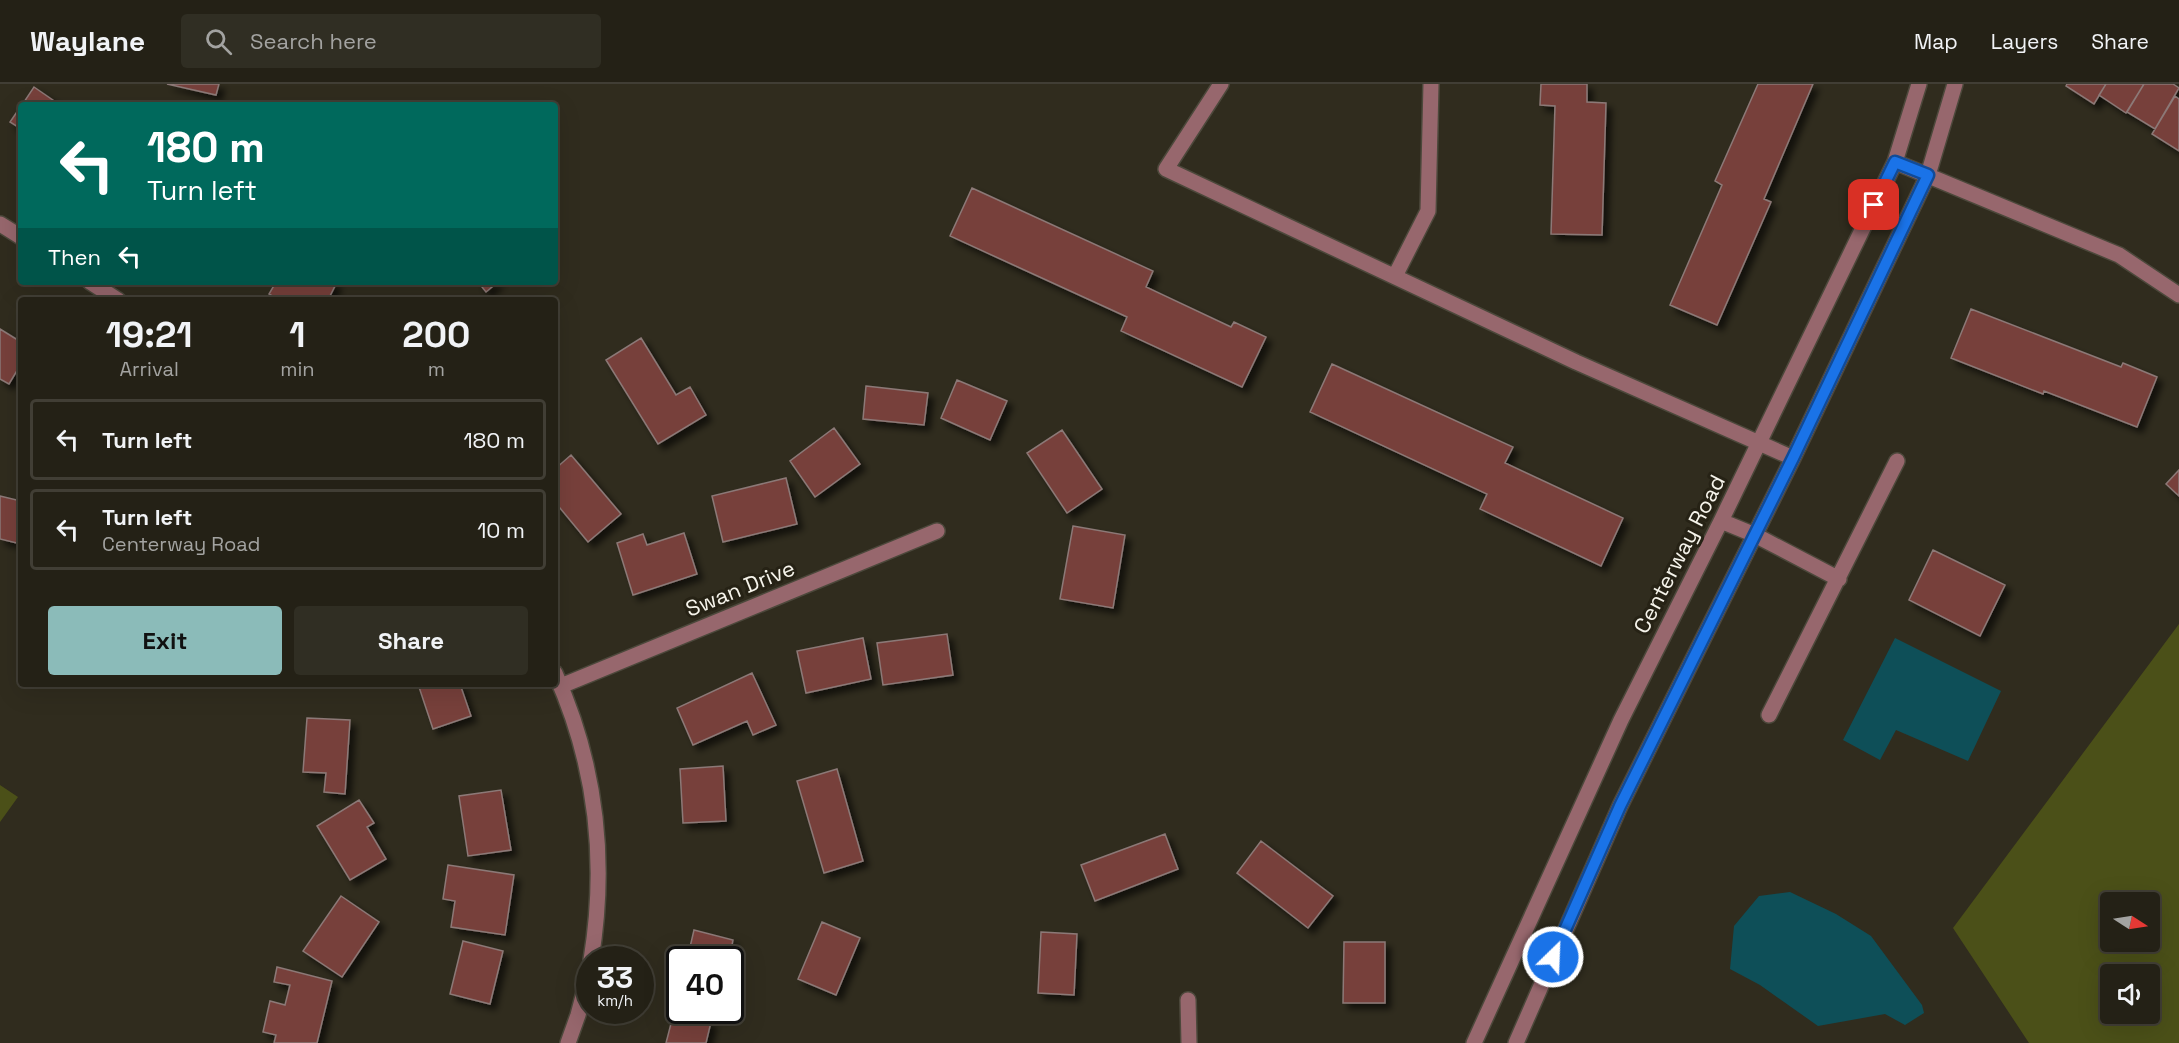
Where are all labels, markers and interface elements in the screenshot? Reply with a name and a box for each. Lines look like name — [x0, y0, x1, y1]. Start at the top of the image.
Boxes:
search box — [181, 14, 601, 68]
text: Waylane — [30, 23, 145, 59]
icon: search — [202, 25, 235, 58]
text: Search here — [250, 27, 377, 55]
text: Map — [1914, 28, 1958, 55]
text: Layers — [1991, 28, 2058, 55]
text: Share — [2091, 28, 2149, 55]
text: 180 m — [147, 121, 265, 174]
icon: left — [48, 126, 126, 204]
text: Turn left — [147, 173, 257, 208]
pin — [1848, 179, 1899, 230]
icon: arrive — [1857, 188, 1890, 221]
icon: left — [113, 240, 146, 273]
text: Then — [48, 243, 101, 271]
text: 19:21 — [106, 312, 193, 358]
text: 1 — [289, 312, 306, 358]
text: 200 — [402, 312, 470, 358]
text: Arrival — [119, 356, 179, 382]
text: min — [280, 356, 315, 382]
text: m — [428, 356, 445, 382]
icon: left — [51, 423, 84, 456]
text: Turn left — [102, 426, 192, 454]
text: 180 m — [463, 426, 525, 454]
street label: Centerway Road — [1627, 470, 1731, 638]
text: Turn left — [102, 503, 192, 531]
icon: left — [51, 513, 84, 546]
text: 10 m — [477, 516, 525, 544]
text: Centerway Road — [102, 531, 260, 557]
street label: Swan Drive — [681, 553, 799, 623]
button: Exit — [48, 606, 282, 675]
button: Share — [294, 606, 528, 675]
north arrow — [2100, 892, 2160, 952]
map controls — [2100, 892, 2160, 1024]
position arrow — [1521, 925, 1585, 989]
speed limit sign: 40 — [666, 946, 744, 1024]
text: 33 — [597, 958, 633, 997]
button: sound — [2100, 964, 2160, 1024]
text: km/h — [597, 991, 633, 1010]

